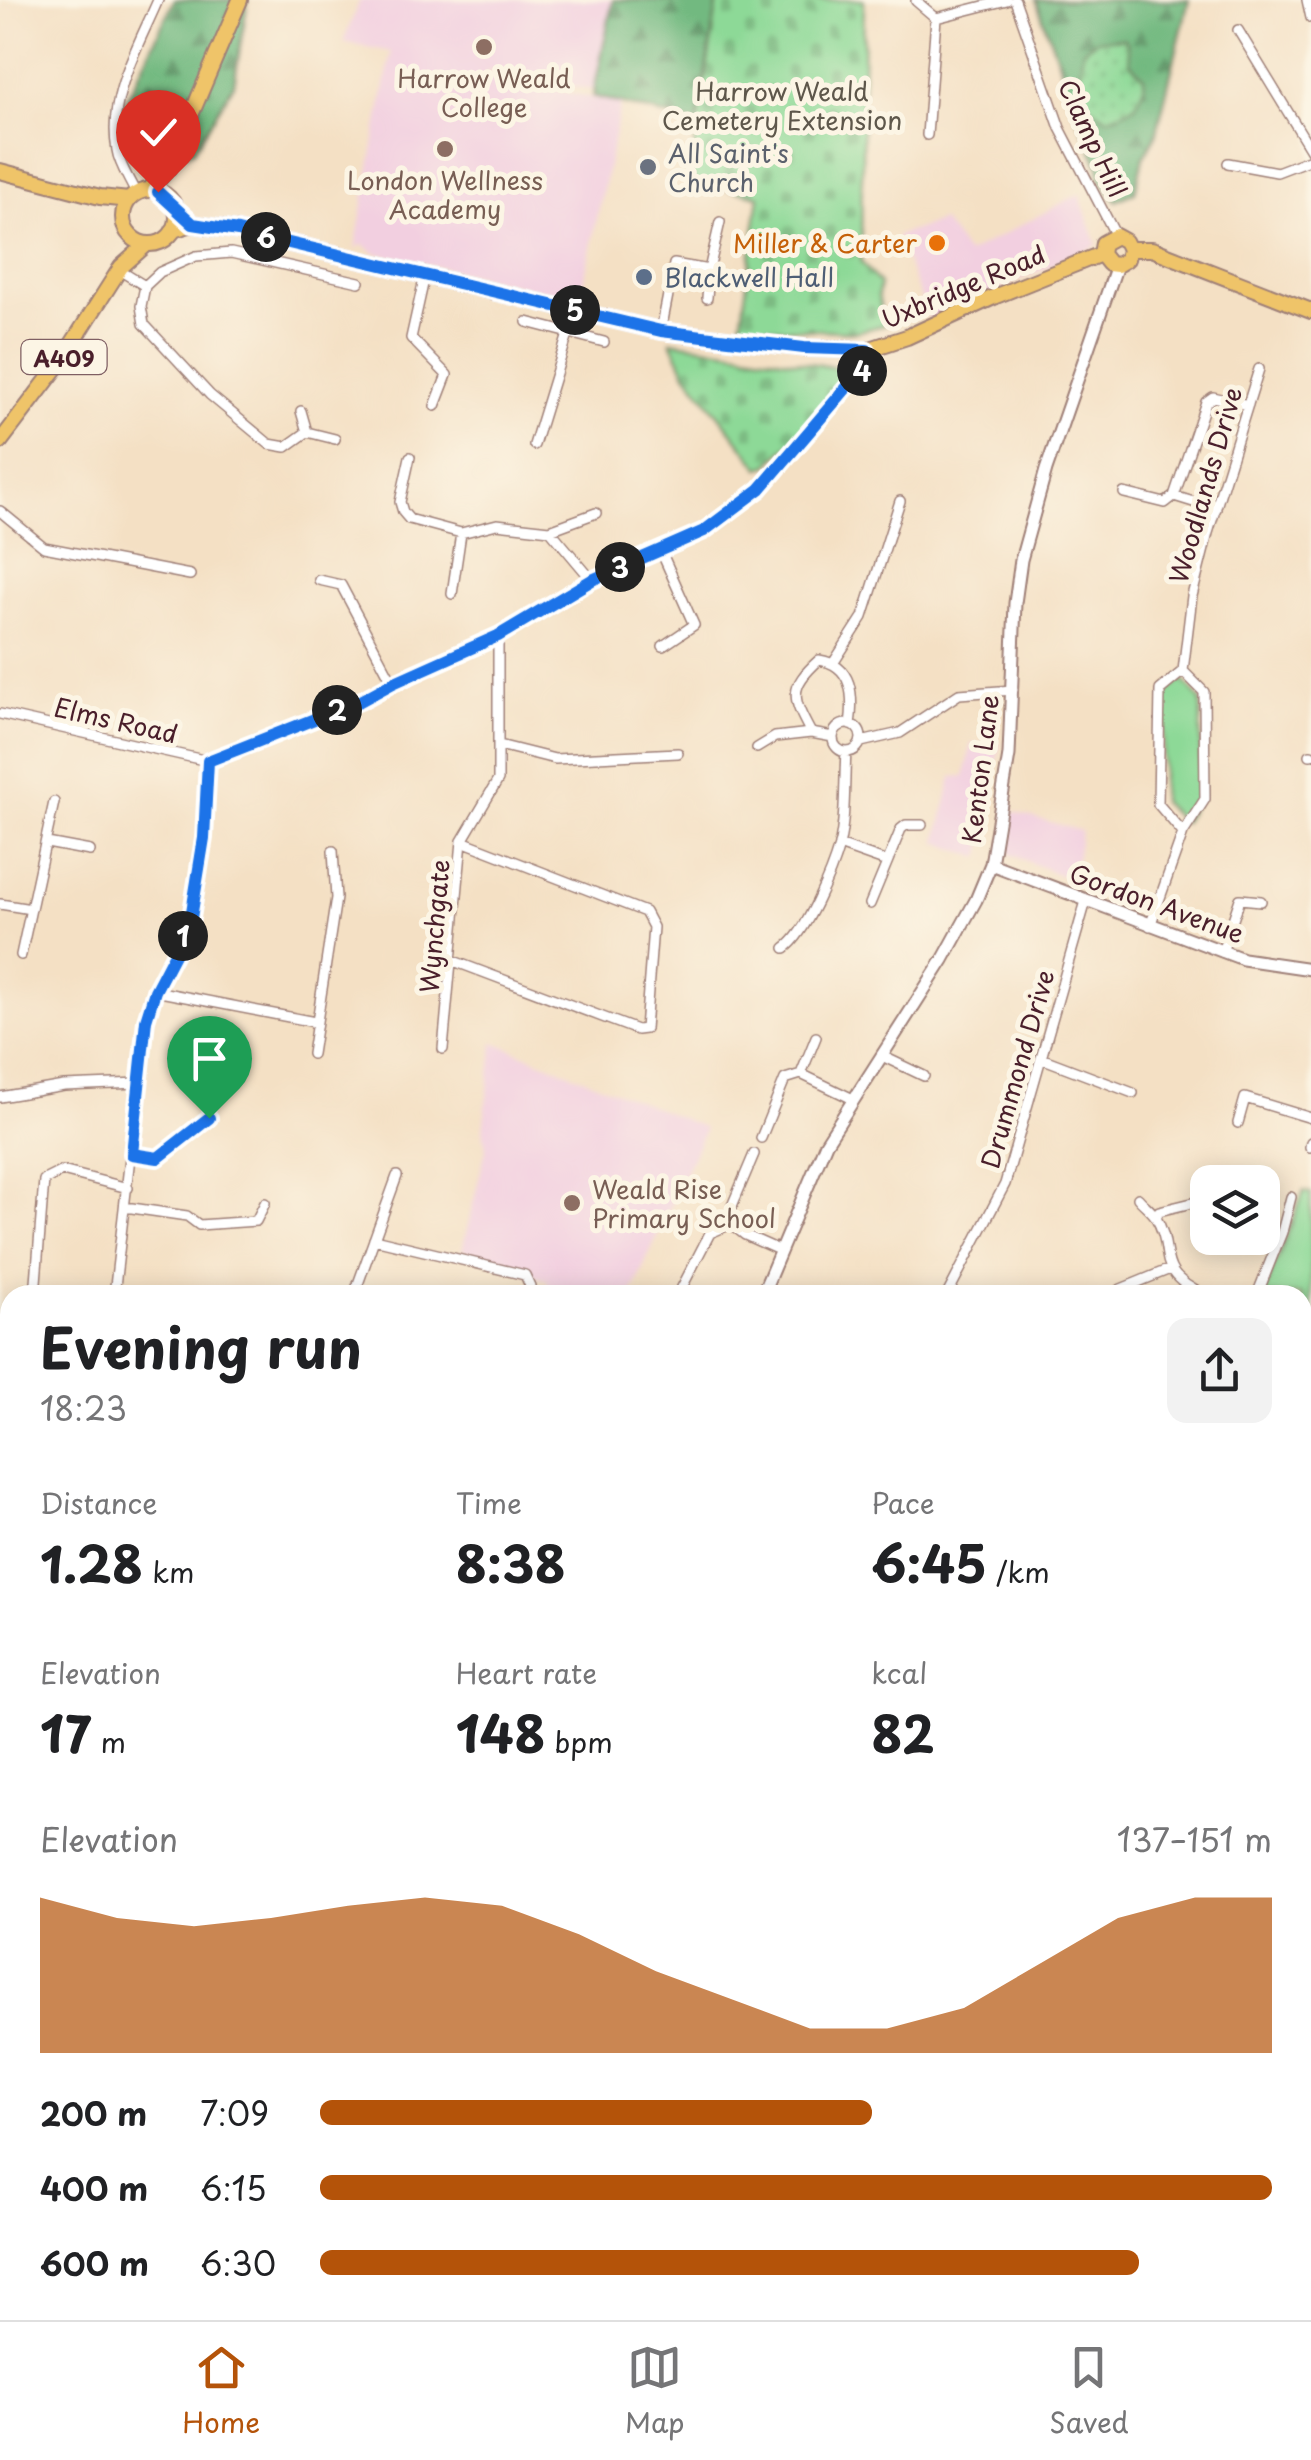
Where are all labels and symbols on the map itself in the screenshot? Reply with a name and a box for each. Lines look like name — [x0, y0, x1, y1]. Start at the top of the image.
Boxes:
marker: Harrow Weald College — [473, 36, 495, 58]
place label: Harrow Weald College — [397, 59, 571, 126]
park label: Harrow Weald Cemetery Extension — [662, 72, 902, 139]
street label: Clamp Hill — [1049, 73, 1137, 203]
pin — [116, 90, 201, 193]
place label: All Saint's Church — [668, 134, 789, 201]
marker: London Wellness Academy — [434, 138, 456, 160]
marker: All Saint's Church — [637, 156, 659, 178]
place label: London Wellness Academy — [347, 161, 543, 228]
pin: 6 — [241, 212, 291, 262]
place label: Miller & Carter — [733, 224, 917, 262]
marker: Miller & Carter — [926, 232, 948, 254]
street label: Uxbridge Road — [875, 234, 1051, 338]
place label: Blackwell Hall — [664, 258, 834, 296]
marker: Blackwell Hall — [633, 266, 655, 288]
pin: 5 — [550, 285, 600, 335]
road number: A409 — [22, 340, 106, 374]
pin: 4 — [837, 346, 887, 396]
street label: Woodlands Drive — [1159, 382, 1251, 588]
pin: 3 — [595, 542, 645, 592]
pin: 2 — [312, 685, 362, 735]
street label: Elms Road — [51, 687, 181, 753]
street label: Kenton Lane — [952, 692, 1008, 846]
street label: Gordon Avenue — [1064, 854, 1250, 952]
street label: Wynchgate — [409, 858, 459, 994]
pin: 1 — [158, 911, 208, 961]
street label: Drummond Drive — [970, 965, 1064, 1173]
pin — [167, 1016, 252, 1119]
place label: Weald Rise Primary School — [592, 1170, 776, 1237]
marker: Weald Rise Primary School — [561, 1192, 583, 1214]

